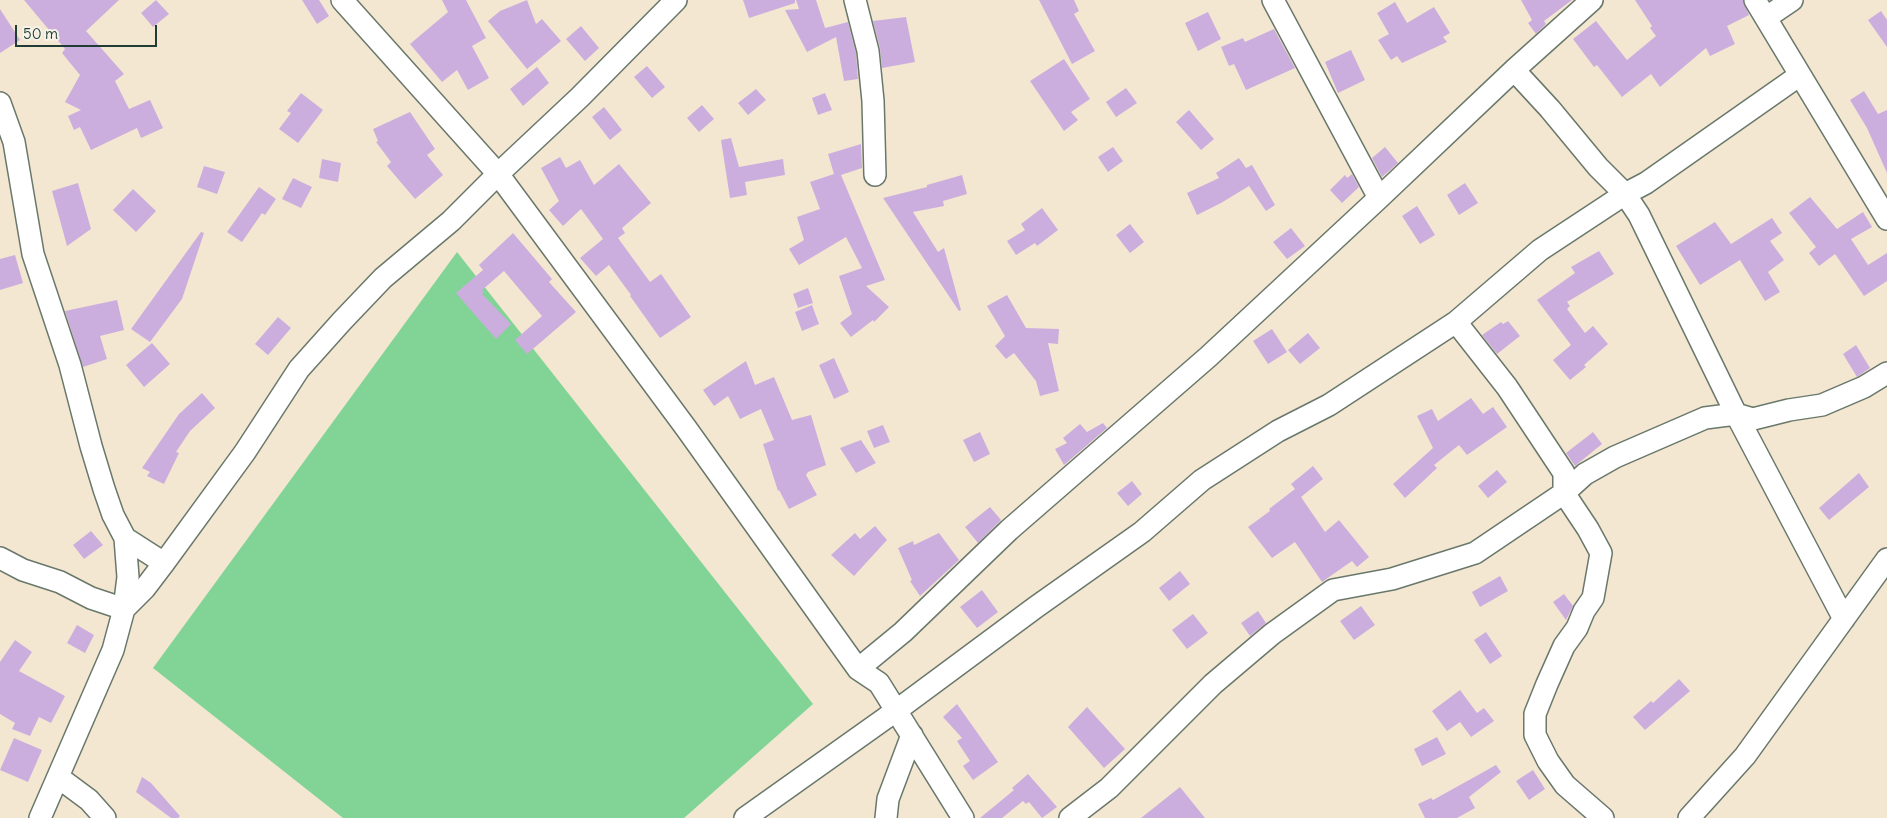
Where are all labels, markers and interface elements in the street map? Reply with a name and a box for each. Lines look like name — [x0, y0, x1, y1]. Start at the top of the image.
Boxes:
scale bar — [18, 15, 160, 47]
text: 50 m — [23, 24, 58, 43]

